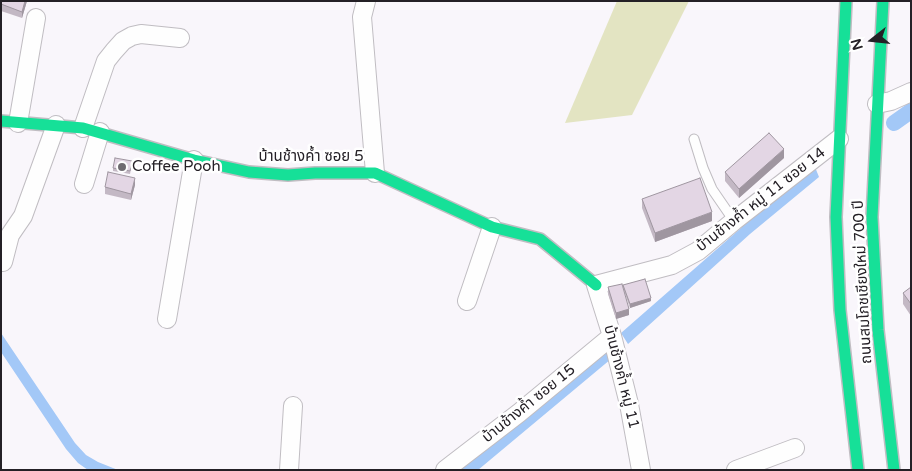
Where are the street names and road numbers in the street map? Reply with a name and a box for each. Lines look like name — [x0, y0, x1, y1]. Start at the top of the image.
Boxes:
street label: บ้านช้างค้ำ หมู่ 11 ซอย 14 — [693, 144, 829, 256]
street label: บ้านช้างค้ำ ซอย 5 — [258, 148, 364, 166]
street label: ถนนสมโภชเชียงใหม่ 700 ปี — [850, 200, 876, 364]
street label: บ้านช้างค้ำ หมู่ 11 — [599, 323, 643, 431]
street label: บ้านช้างค้ำ ซอย 15 — [479, 361, 579, 447]

